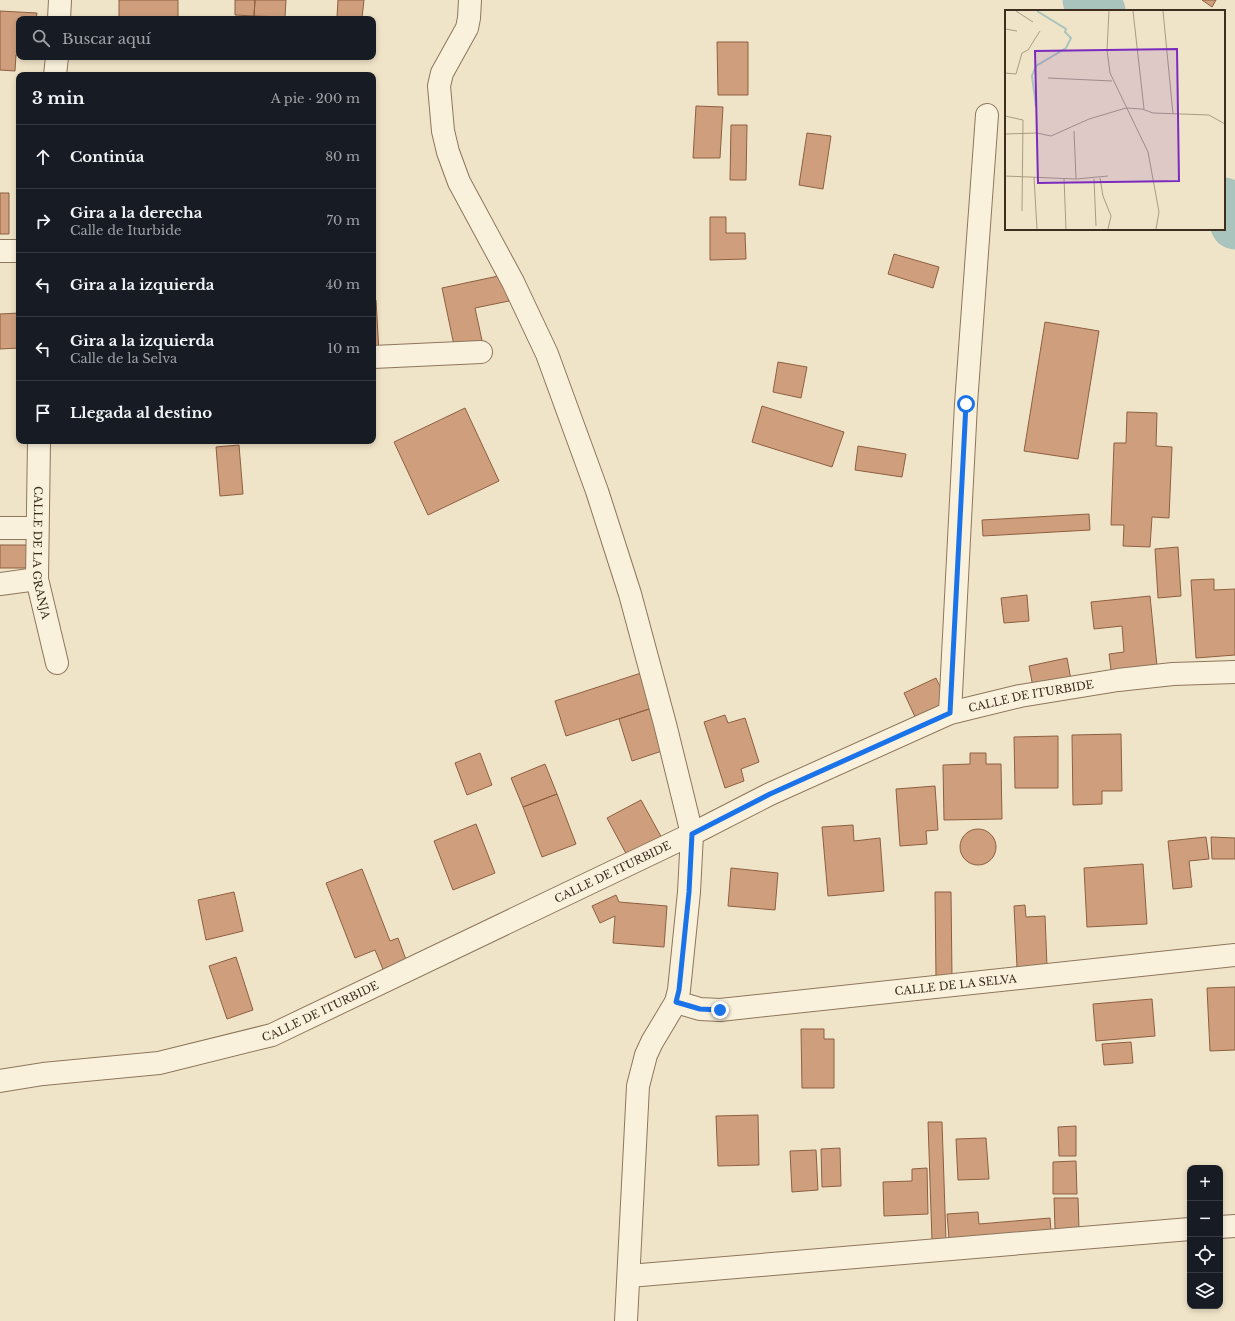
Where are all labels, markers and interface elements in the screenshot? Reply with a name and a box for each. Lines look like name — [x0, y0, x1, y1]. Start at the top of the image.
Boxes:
inset map — [1005, 10, 1225, 230]
search box — [16, 16, 376, 60]
icon: search — [30, 27, 52, 49]
text: Buscar aquí — [62, 29, 151, 48]
text: 3 min — [32, 88, 85, 109]
text: A pie · 200 m — [271, 90, 360, 107]
icon: ahead — [32, 146, 54, 168]
text: Continúa — [70, 147, 144, 166]
text: 80 m — [325, 148, 360, 165]
text: Gira a la derecha — [70, 203, 202, 222]
icon: right — [32, 210, 54, 232]
text: 70 m — [327, 212, 360, 229]
text: Calle de Iturbide — [70, 222, 181, 239]
icon: left — [32, 274, 54, 296]
text: Gira a la izquierda — [70, 275, 214, 294]
text: 40 m — [325, 276, 360, 293]
text: Gira a la izquierda — [70, 331, 214, 350]
icon: left — [32, 338, 54, 360]
text: 10 m — [327, 340, 360, 357]
text: Calle de la Selva — [70, 350, 177, 367]
route start — [957, 395, 975, 413]
icon: arrive — [32, 402, 54, 424]
text: Llegada al destino — [70, 403, 212, 422]
street label: CALLE DE LA GRANJA — [30, 486, 53, 621]
street label: CALLE DE ITURBIDE — [967, 677, 1095, 715]
street label: CALLE DE ITURBIDE — [552, 838, 673, 906]
street label: CALLE DE LA SELVA — [894, 971, 1018, 998]
street label: CALLE DE ITURBIDE — [260, 978, 381, 1044]
route end — [711, 1001, 729, 1019]
map controls — [1187, 1165, 1223, 1309]
button: + — [1187, 1165, 1223, 1201]
button: − — [1187, 1201, 1223, 1237]
button: locate — [1187, 1237, 1223, 1273]
button: layers — [1187, 1273, 1223, 1309]

